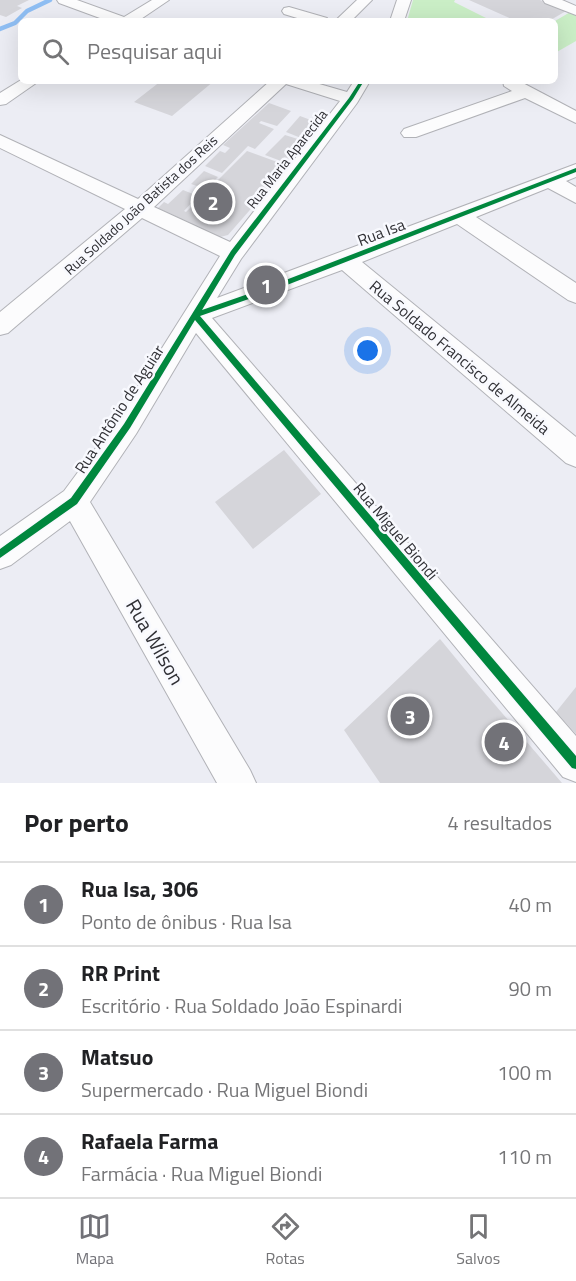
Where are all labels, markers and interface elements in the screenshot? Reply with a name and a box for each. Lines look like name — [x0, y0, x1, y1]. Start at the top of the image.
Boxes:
search box — [18, 18, 558, 84]
text: Pesquisar aqui — [87, 34, 222, 68]
icon: search — [39, 35, 72, 68]
street label: Rua Maria Aparecida — [241, 105, 332, 213]
street label: Rua Soldado João Batista dos Reis — [59, 130, 222, 279]
pin: 2 — [194, 180, 232, 224]
street label: Rua Isa — [354, 212, 408, 252]
pin: 1 — [246, 262, 286, 308]
street label: Rua Soldado Francisco de Almeida — [364, 274, 556, 440]
your location — [353, 336, 382, 365]
street label: Rua Antônio de Aguiar — [68, 339, 170, 478]
street label: Rua Miguel Biondi — [348, 477, 444, 585]
street label: Rua Wilson — [118, 593, 193, 690]
pin: 3 — [390, 694, 430, 738]
pin: 4 — [484, 720, 524, 764]
text: Por perto — [24, 803, 129, 842]
text: 4 resultados — [448, 807, 552, 838]
text: Rua Isa, 306 — [81, 872, 198, 906]
text: 1 — [38, 889, 49, 920]
text: 40 m — [508, 889, 552, 920]
text: Ponto de ônibus · Rua Isa — [81, 906, 292, 937]
text: RR Print — [81, 956, 160, 990]
text: 2 — [38, 973, 49, 1004]
text: 90 m — [508, 973, 552, 1004]
text: Escritório · Rua Soldado João Espinardi — [81, 990, 402, 1021]
text: Matsuo — [81, 1040, 153, 1074]
text: 3 — [38, 1057, 49, 1088]
text: 100 m — [497, 1057, 552, 1088]
text: Supermercado · Rua Miguel Biondi — [81, 1074, 368, 1105]
text: Rafaela Farma — [81, 1124, 219, 1158]
text: 4 — [38, 1141, 49, 1172]
text: 110 m — [497, 1141, 552, 1172]
text: Farmácia · Rua Miguel Biondi — [81, 1158, 322, 1189]
tab: Mapa — [76, 1210, 114, 1270]
tab: Rotas — [265, 1210, 305, 1270]
tab: Salvos — [456, 1210, 500, 1270]

